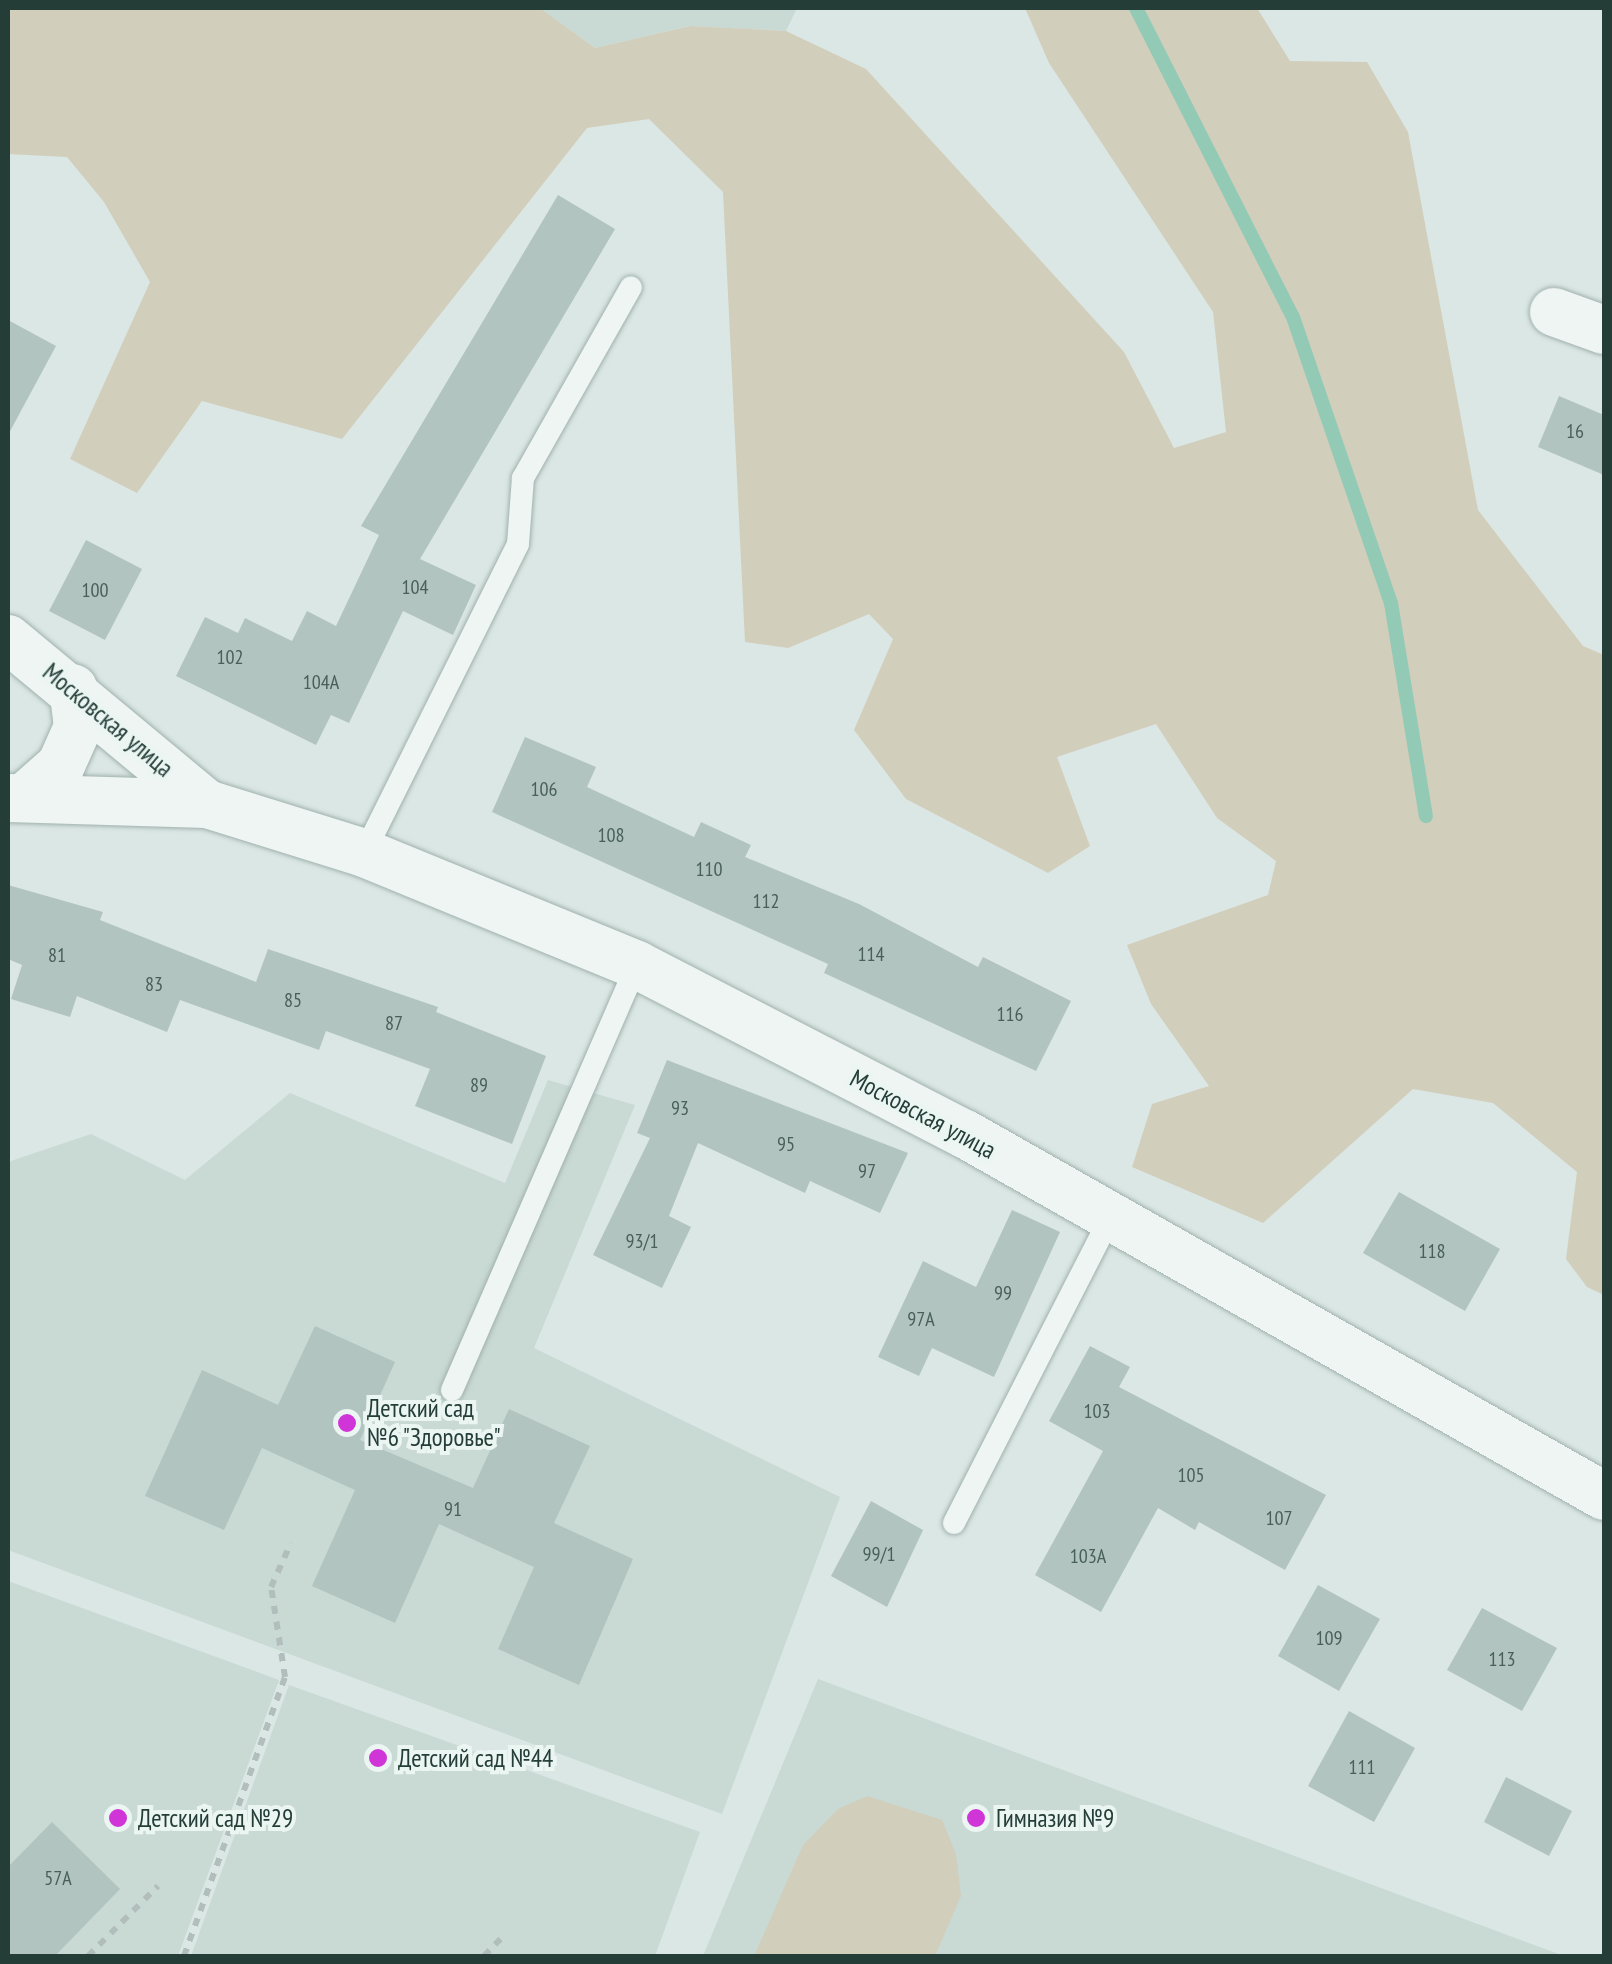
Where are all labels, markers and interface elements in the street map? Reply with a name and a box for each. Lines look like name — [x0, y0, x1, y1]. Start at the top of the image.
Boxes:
house number: 16 — [1566, 419, 1584, 443]
house number: 104 — [402, 575, 428, 599]
house number: 100 — [82, 578, 108, 602]
house number: 102 — [217, 645, 243, 669]
street label: Московская улица — [37, 657, 179, 783]
house number: 104А — [303, 670, 339, 694]
house number: 106 — [531, 777, 557, 801]
house number: 108 — [598, 823, 624, 847]
house number: 110 — [696, 857, 722, 881]
house number: 112 — [753, 889, 779, 913]
house number: 114 — [858, 942, 884, 966]
house number: 81 — [48, 943, 66, 967]
house number: 83 — [145, 972, 163, 996]
house number: 85 — [284, 988, 302, 1012]
house number: 116 — [997, 1002, 1023, 1026]
house number: 87 — [385, 1011, 403, 1035]
street label: Московская улица — [845, 1063, 1001, 1165]
house number: 89 — [470, 1073, 488, 1097]
house number: 93 — [671, 1096, 689, 1120]
house number: 95 — [777, 1132, 795, 1156]
house number: 97 — [858, 1159, 876, 1183]
house number: 93/1 — [626, 1229, 658, 1253]
house number: 118 — [1419, 1239, 1445, 1263]
house number: 99 — [994, 1281, 1012, 1305]
house number: 97А — [907, 1307, 935, 1331]
place label: Детский сад №6 "Здоровье" — [367, 1394, 502, 1453]
house number: 103 — [1084, 1399, 1110, 1423]
marker: Детский сад №6 "Здоровье" — [336, 1412, 358, 1434]
house number: 105 — [1178, 1463, 1204, 1487]
house number: 91 — [444, 1497, 462, 1521]
house number: 107 — [1266, 1506, 1292, 1530]
house number: 99/1 — [863, 1542, 895, 1566]
house number: 103А — [1070, 1544, 1106, 1568]
house number: 109 — [1316, 1626, 1342, 1650]
house number: 113 — [1489, 1647, 1515, 1671]
place label: Детский сад №44 — [398, 1743, 553, 1773]
marker: Детский сад №44 — [367, 1747, 389, 1769]
house number: 111 — [1349, 1755, 1375, 1779]
place label: Детский сад №29 — [138, 1803, 293, 1833]
place label: Гимназия №9 — [996, 1803, 1114, 1833]
marker: Детский сад №29 — [107, 1807, 129, 1829]
marker: Гимназия №9 — [965, 1807, 987, 1829]
house number: 57А — [44, 1866, 72, 1890]

